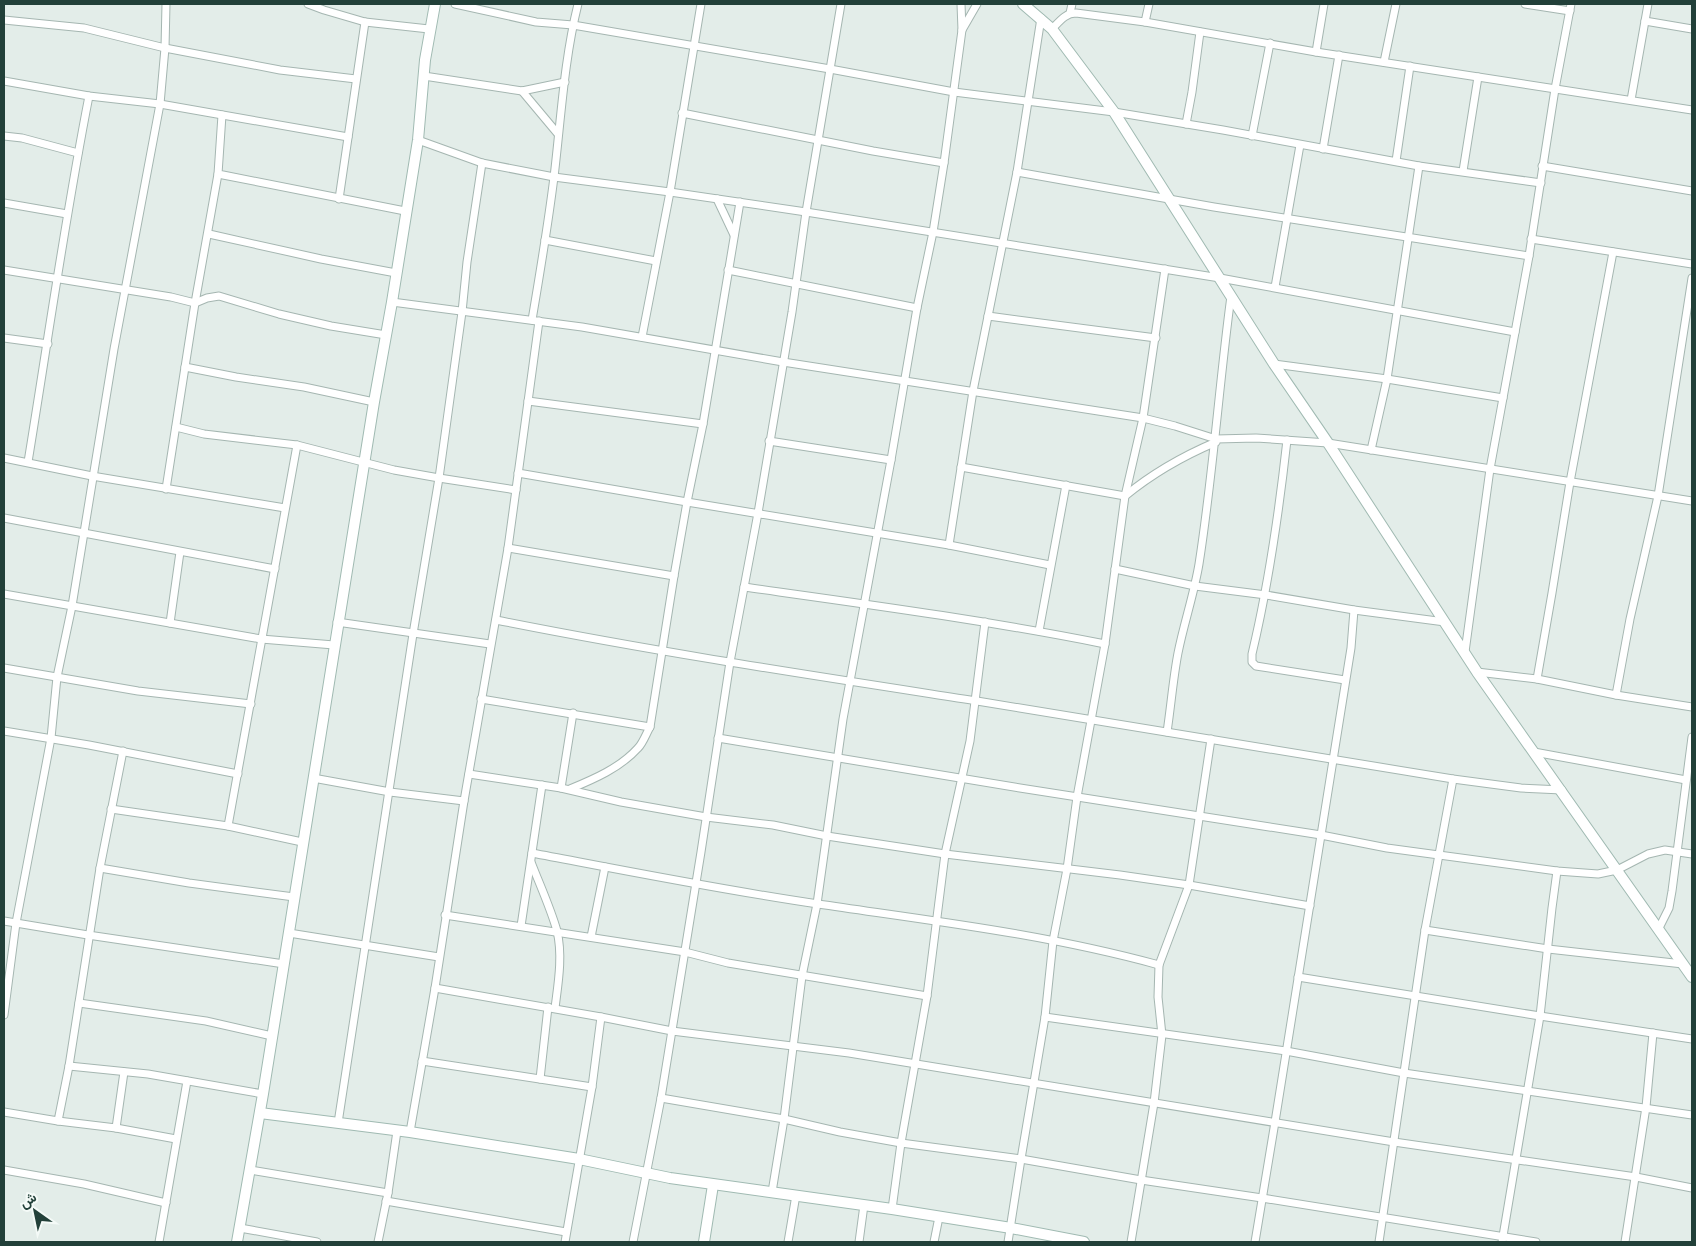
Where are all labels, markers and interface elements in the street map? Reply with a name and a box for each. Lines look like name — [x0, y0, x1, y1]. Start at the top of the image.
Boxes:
north arrow — [10, 1186, 60, 1236]
text: ش — [16, 1188, 40, 1212]

